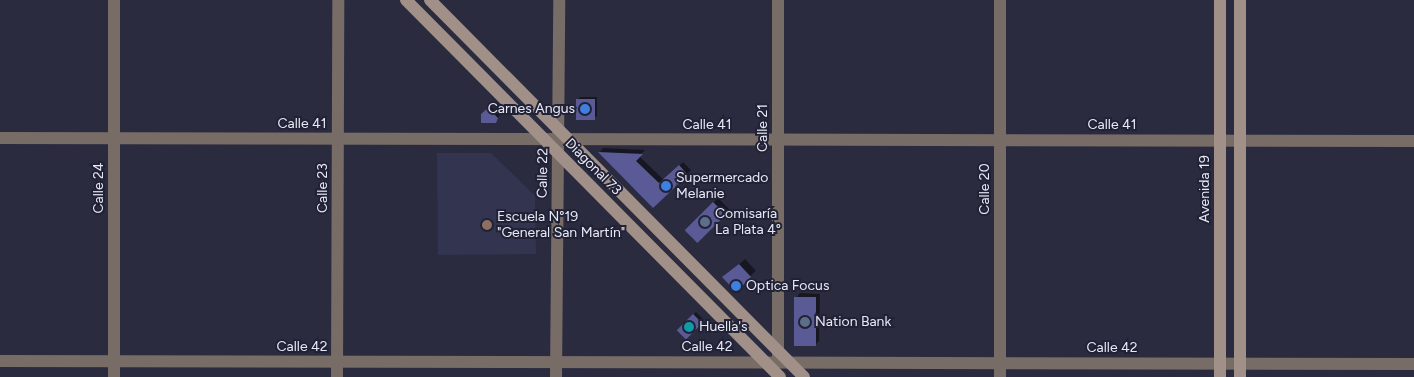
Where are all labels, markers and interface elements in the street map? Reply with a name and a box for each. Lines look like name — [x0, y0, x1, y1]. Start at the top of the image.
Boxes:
place label: Carnes Angus — [488, 101, 575, 117]
marker: Carnes Angus — [579, 103, 591, 115]
street label: Calle 21 — [755, 104, 771, 152]
street label: Calle 41 — [278, 116, 326, 132]
street label: Calle 41 — [683, 117, 731, 133]
street label: Calle 41 — [1088, 117, 1136, 133]
street label: Diagonal 73 — [561, 135, 625, 199]
street label: Calle 22 — [534, 148, 552, 198]
street label: Avenida 19 — [1197, 155, 1213, 223]
street label: Calle 24 — [91, 162, 107, 214]
street label: Calle 23 — [315, 163, 331, 213]
street label: Calle 20 — [977, 163, 993, 215]
place label: Supermercado Melanie — [676, 170, 768, 202]
marker: Supermercado Melanie — [660, 180, 672, 192]
place label: Comisaría La Plata 4° — [715, 206, 781, 238]
place label: Escuela N°19 "General San Martín" — [497, 209, 625, 242]
marker: Comisaría La Plata 4° — [699, 216, 711, 228]
marker: Escuela N°19 "General San Martín" — [481, 219, 493, 231]
place label: Optica Focus — [746, 278, 829, 294]
marker: Optica Focus — [730, 280, 742, 292]
place label: Nation Bank — [815, 314, 891, 330]
marker: Nation Bank — [799, 316, 811, 328]
place label: Huella's — [699, 319, 748, 335]
marker: Huella's — [683, 321, 695, 333]
street label: Calle 42 — [276, 339, 328, 355]
street label: Calle 42 — [681, 339, 733, 355]
street label: Calle 42 — [1086, 340, 1138, 356]

